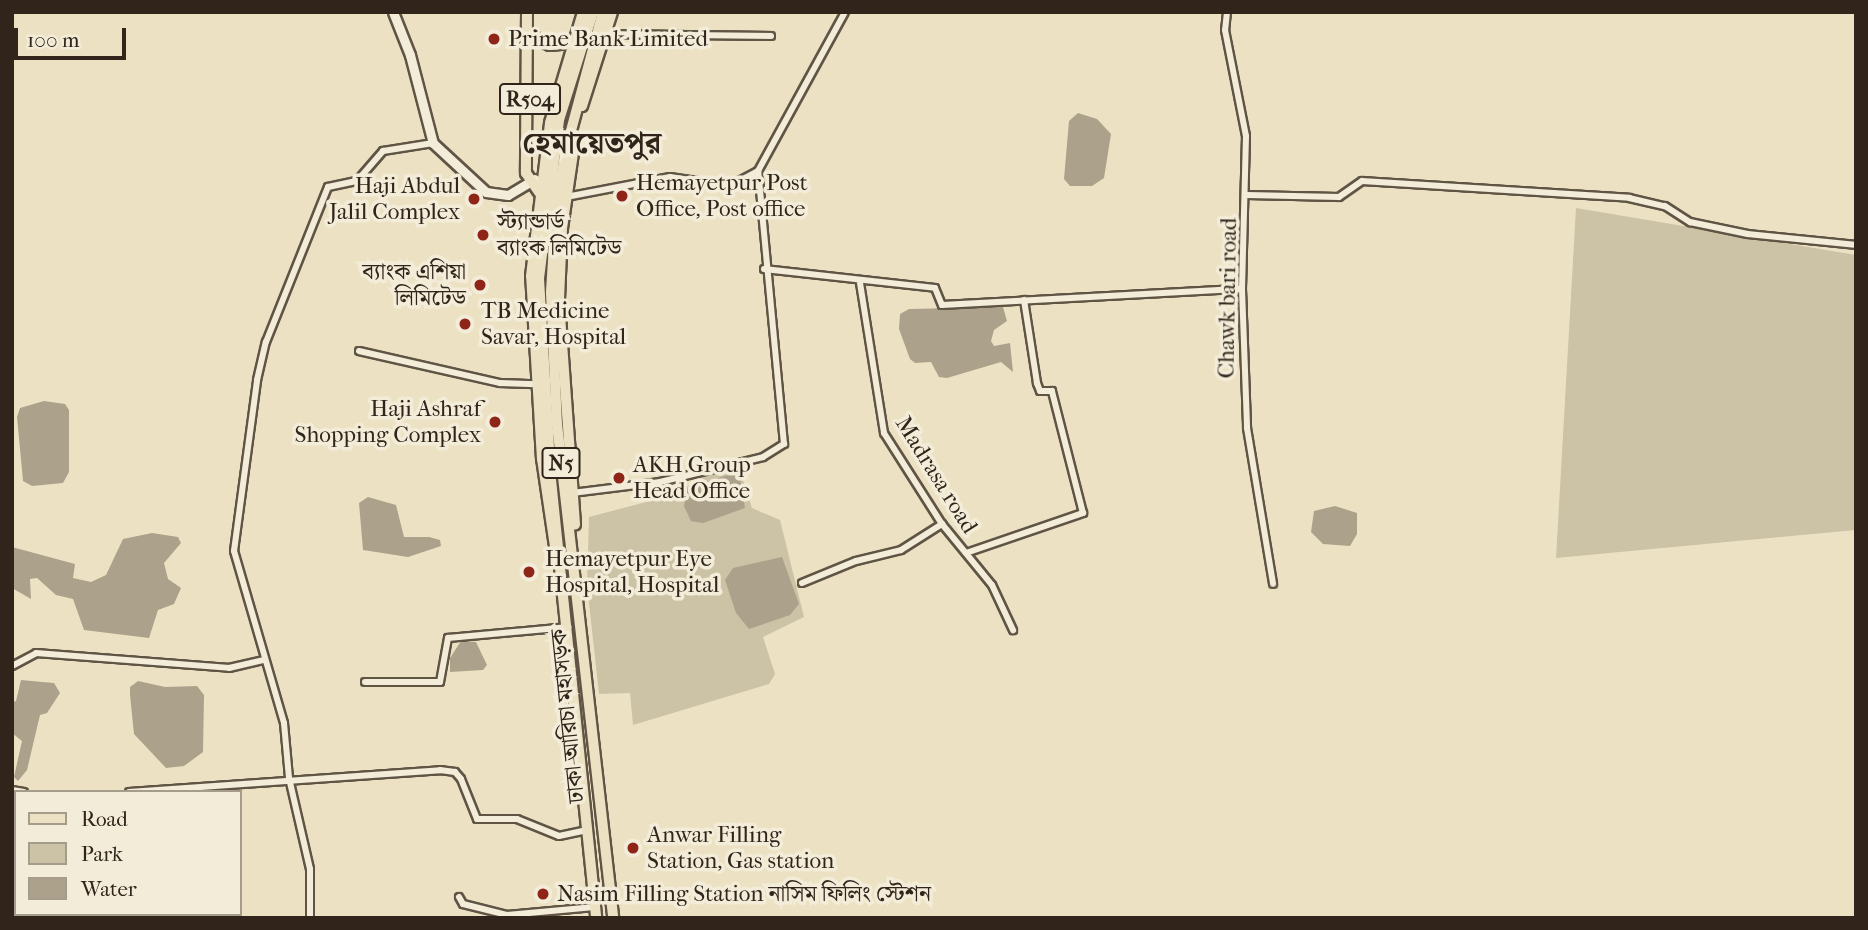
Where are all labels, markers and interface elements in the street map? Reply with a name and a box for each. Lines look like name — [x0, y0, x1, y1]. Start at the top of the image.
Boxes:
scale bar — [18, 14, 130, 58]
place label: Prime Bank Limited — [508, 25, 708, 53]
text: 100 m — [27, 28, 80, 52]
marker: Prime Bank Limited — [486, 31, 502, 47]
road number: R504 — [498, 82, 562, 116]
district label: হেমায়েতপুর — [523, 126, 661, 162]
place label: Hemayetpur Post Office, Post office — [636, 169, 808, 223]
place label: Haji Abdul Jalil Complex — [329, 172, 460, 226]
marker: Hemayetpur Post Office, Post office — [614, 188, 630, 204]
marker: Haji Abdul Jalil Complex — [466, 191, 482, 207]
place label: স্ট্যান্ডার্ড ব্যাংক লিমিটেড — [497, 208, 621, 262]
street label: Chawk bari road — [1213, 217, 1243, 379]
marker: স্ট্যান্ডার্ড ব্যাংক লিমিটেড — [475, 227, 491, 243]
place label: ব্যাংক এশিয়া লিমিটেড — [362, 258, 466, 312]
marker: ব্যাংক এশিয়া লিমিটেড — [472, 277, 488, 293]
place label: TB Medicine Savar, Hospital — [481, 297, 626, 351]
marker: TB Medicine Savar, Hospital — [455, 314, 475, 334]
place label: Haji Ashraf Shopping Complex — [295, 395, 481, 449]
street label: Madrasa road — [889, 411, 983, 539]
marker: Haji Ashraf Shopping Complex — [487, 414, 503, 430]
road number: N5 — [540, 446, 582, 480]
place label: AKH Group Head Office — [633, 451, 751, 505]
marker: AKH Group Head Office — [611, 470, 627, 486]
place label: Hemayetpur Eye Hospital, Hospital — [545, 545, 719, 599]
marker: Hemayetpur Eye Hospital, Hospital — [519, 562, 539, 582]
street label: ঢাকা-আরিচা মহাসড়ক — [545, 628, 591, 804]
legend — [14, 790, 242, 916]
text: Road — [81, 807, 128, 831]
place label: Anwar Filling Station, Gas station — [647, 821, 834, 875]
marker: Anwar Filling Station, Gas station — [625, 840, 641, 856]
text: Park — [81, 842, 123, 866]
text: Water — [81, 877, 137, 901]
place label: Nasim Filling Station নাসিম ফিলিং স্টেশন — [557, 880, 931, 908]
marker: Nasim Filling Station নাসিম ফিলিং স্টেশন — [535, 886, 551, 902]

